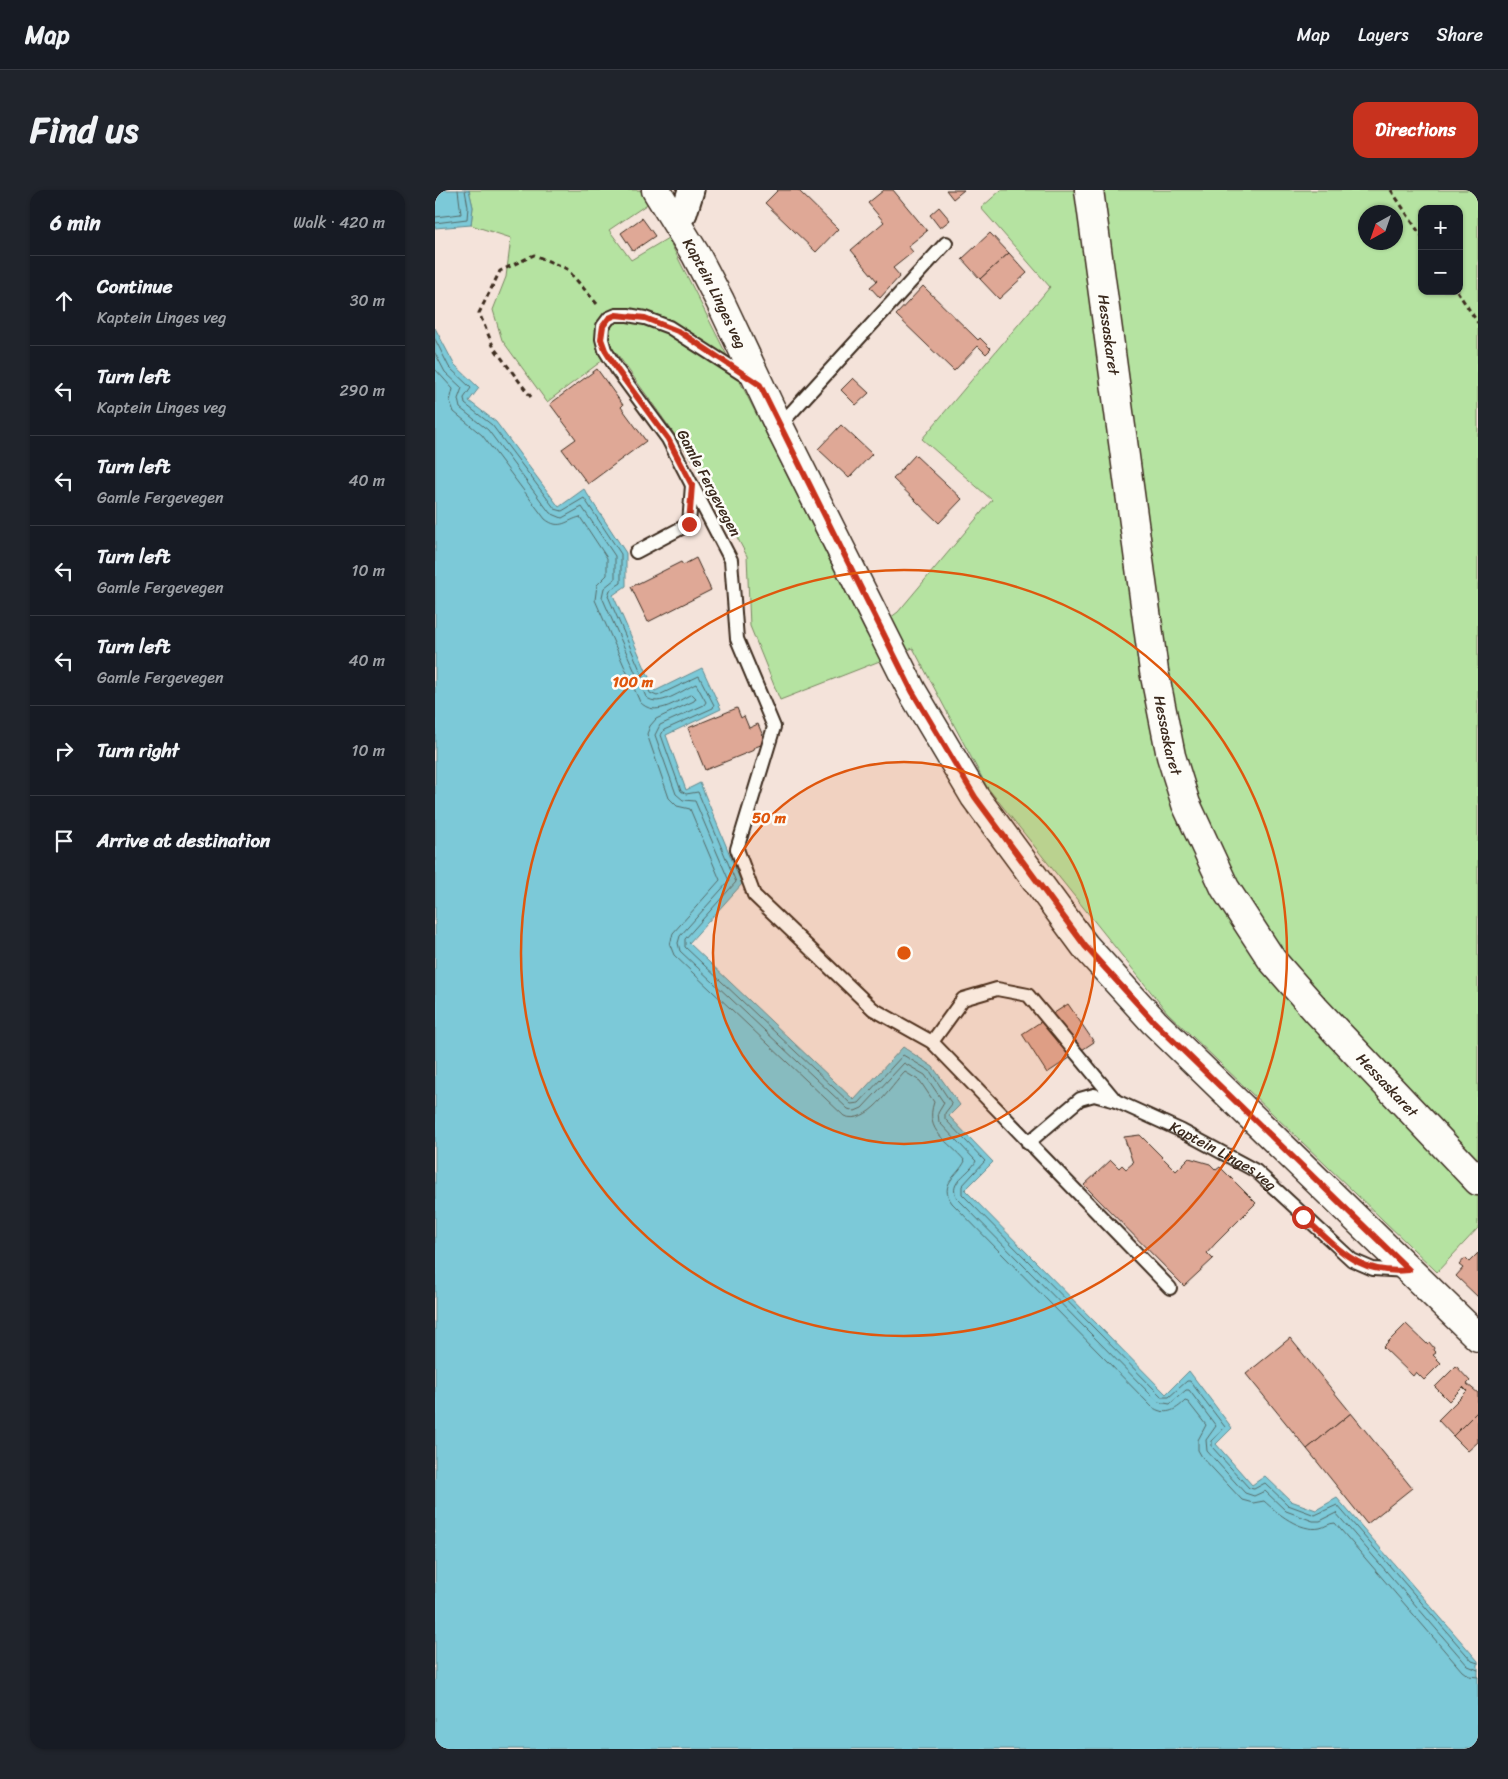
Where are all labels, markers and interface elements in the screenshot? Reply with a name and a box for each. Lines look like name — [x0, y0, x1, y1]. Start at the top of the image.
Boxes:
text: Map — [25, 14, 69, 56]
text: Map — [1297, 19, 1330, 51]
text: Layers — [1358, 19, 1409, 51]
text: Share — [1437, 19, 1483, 51]
text: Find us — [30, 99, 138, 161]
button: Directions — [1353, 102, 1478, 158]
text: 6 min — [50, 204, 101, 242]
north arrow — [1358, 205, 1403, 250]
map controls — [1418, 205, 1463, 295]
button: + — [1418, 205, 1463, 250]
text: Walk · 420 m — [293, 208, 385, 237]
street label: Kaptein Linges veg — [675, 233, 754, 353]
button: − — [1418, 250, 1463, 295]
text: Continue — [97, 270, 173, 303]
text: 30 m — [350, 286, 385, 315]
icon: ahead — [50, 287, 78, 315]
street label: Hessaskaret — [1090, 293, 1127, 378]
text: Kaptein Linges veg — [97, 303, 226, 332]
text: Turn left — [97, 360, 170, 393]
text: 290 m — [339, 376, 385, 405]
icon: left — [50, 377, 78, 405]
text: Kaptein Linges veg — [97, 393, 226, 422]
street label: Gamle Fergevegen — [670, 424, 748, 542]
text: Turn left — [97, 450, 170, 483]
text: 40 m — [348, 466, 385, 495]
icon: left — [50, 467, 78, 495]
text: Gamle Fergevegen — [97, 483, 224, 512]
route end — [678, 513, 701, 536]
text: Turn left — [97, 540, 170, 573]
text: 10 m — [352, 556, 385, 585]
icon: left — [50, 557, 78, 585]
text: Gamle Fergevegen — [97, 573, 224, 602]
text: Turn left — [97, 630, 170, 663]
text: 40 m — [348, 646, 385, 675]
icon: left — [50, 647, 78, 675]
text: Gamle Fergevegen — [97, 663, 224, 692]
text: 100 m — [613, 669, 654, 695]
street label: Hessaskaret — [1146, 693, 1190, 779]
text: Turn right — [97, 734, 179, 767]
text: 10 m — [352, 736, 385, 765]
icon: right — [50, 737, 78, 765]
text: 50 m — [752, 805, 787, 831]
text: Arrive at destination — [97, 824, 270, 857]
icon: arrive — [50, 827, 78, 855]
centre of rings — [895, 944, 913, 962]
street label: Hessaskaret — [1350, 1047, 1425, 1124]
street label: Kaptein Linges veg — [1165, 1114, 1283, 1198]
route start — [1292, 1206, 1315, 1229]

